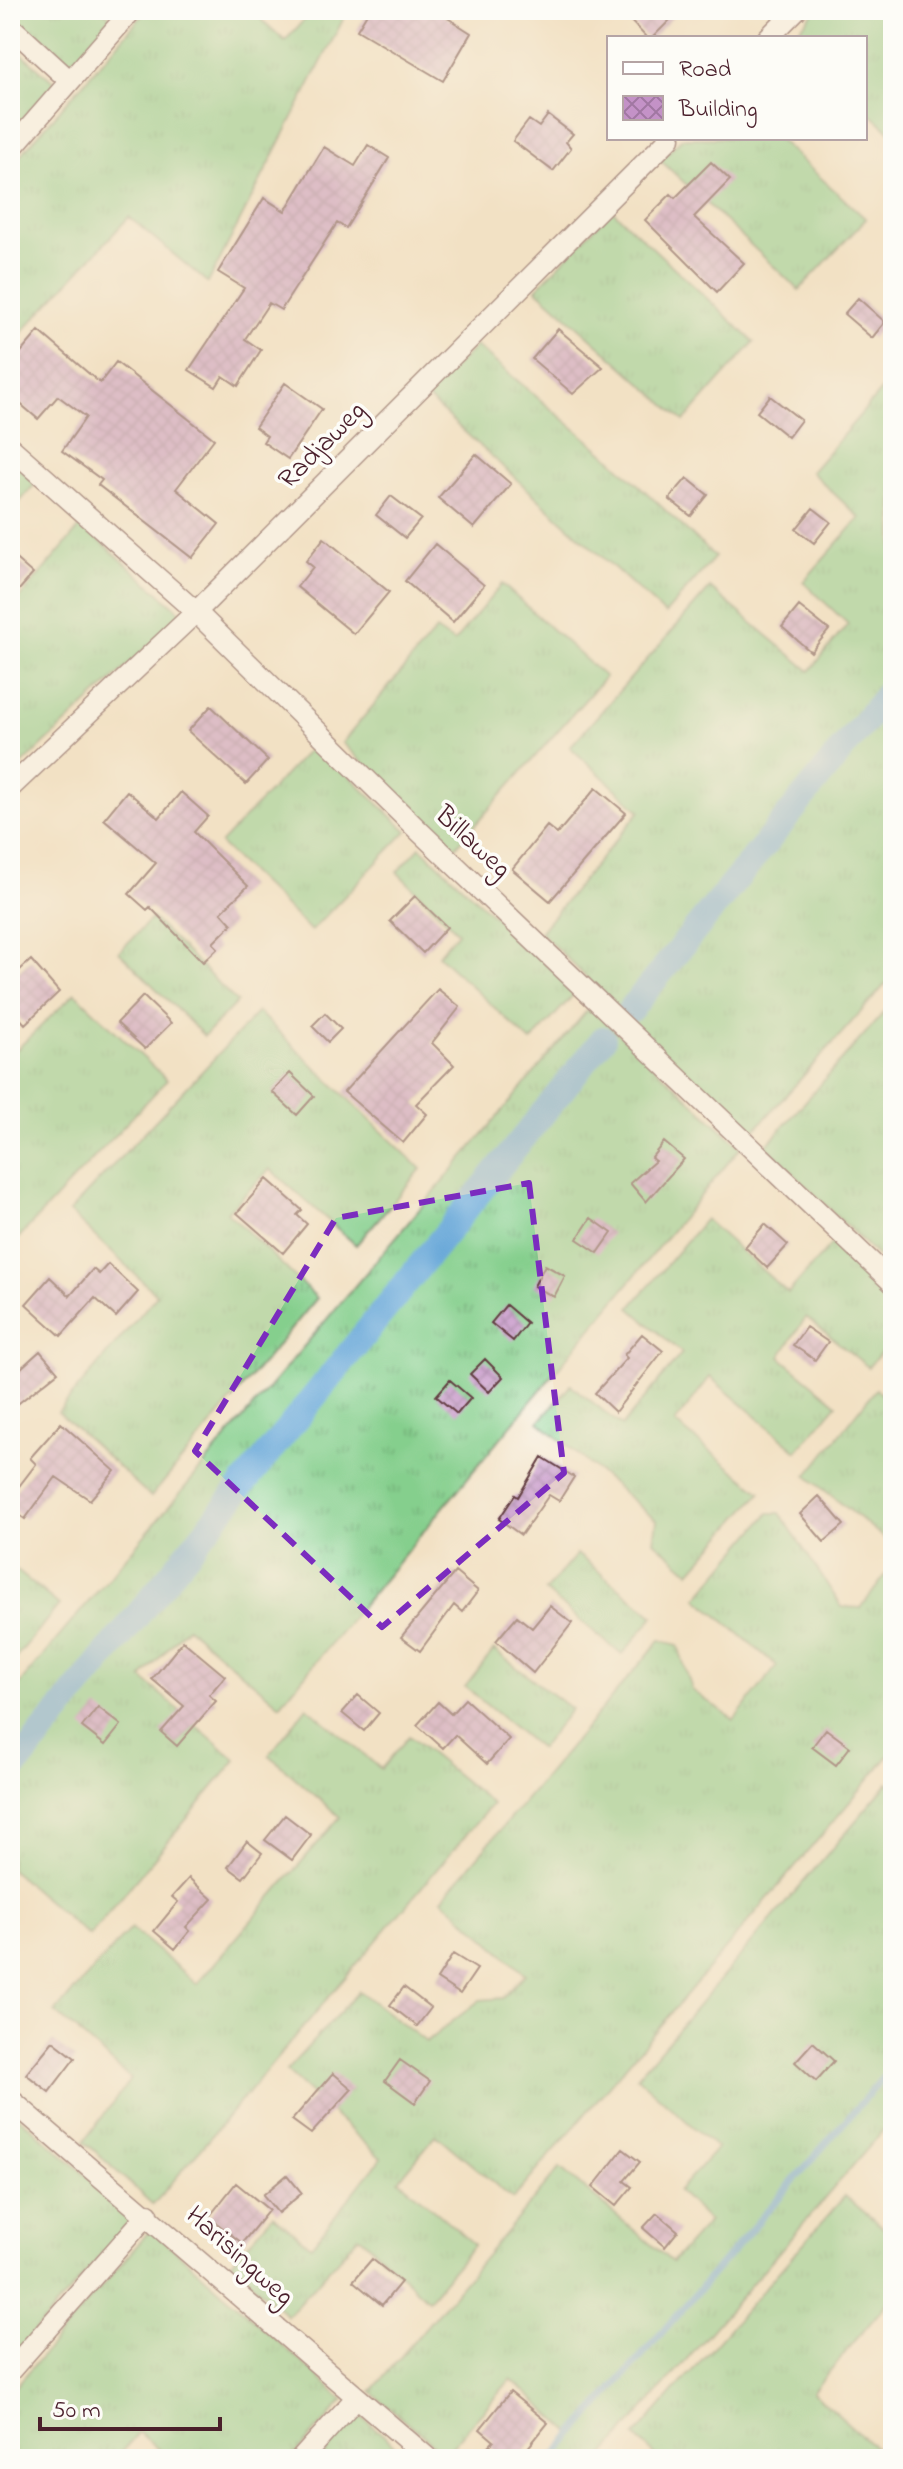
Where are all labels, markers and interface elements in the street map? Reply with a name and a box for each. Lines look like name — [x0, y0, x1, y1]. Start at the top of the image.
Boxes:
legend — [607, 36, 867, 140]
text: Road — [679, 53, 732, 88]
text: Building — [678, 93, 758, 128]
street label: Radjaweg — [269, 392, 377, 500]
street label: Billaweg — [424, 796, 520, 889]
street label: Harisingweg — [175, 2197, 303, 2317]
scale bar — [40, 2381, 220, 2431]
text: 50 m — [52, 2394, 101, 2429]

